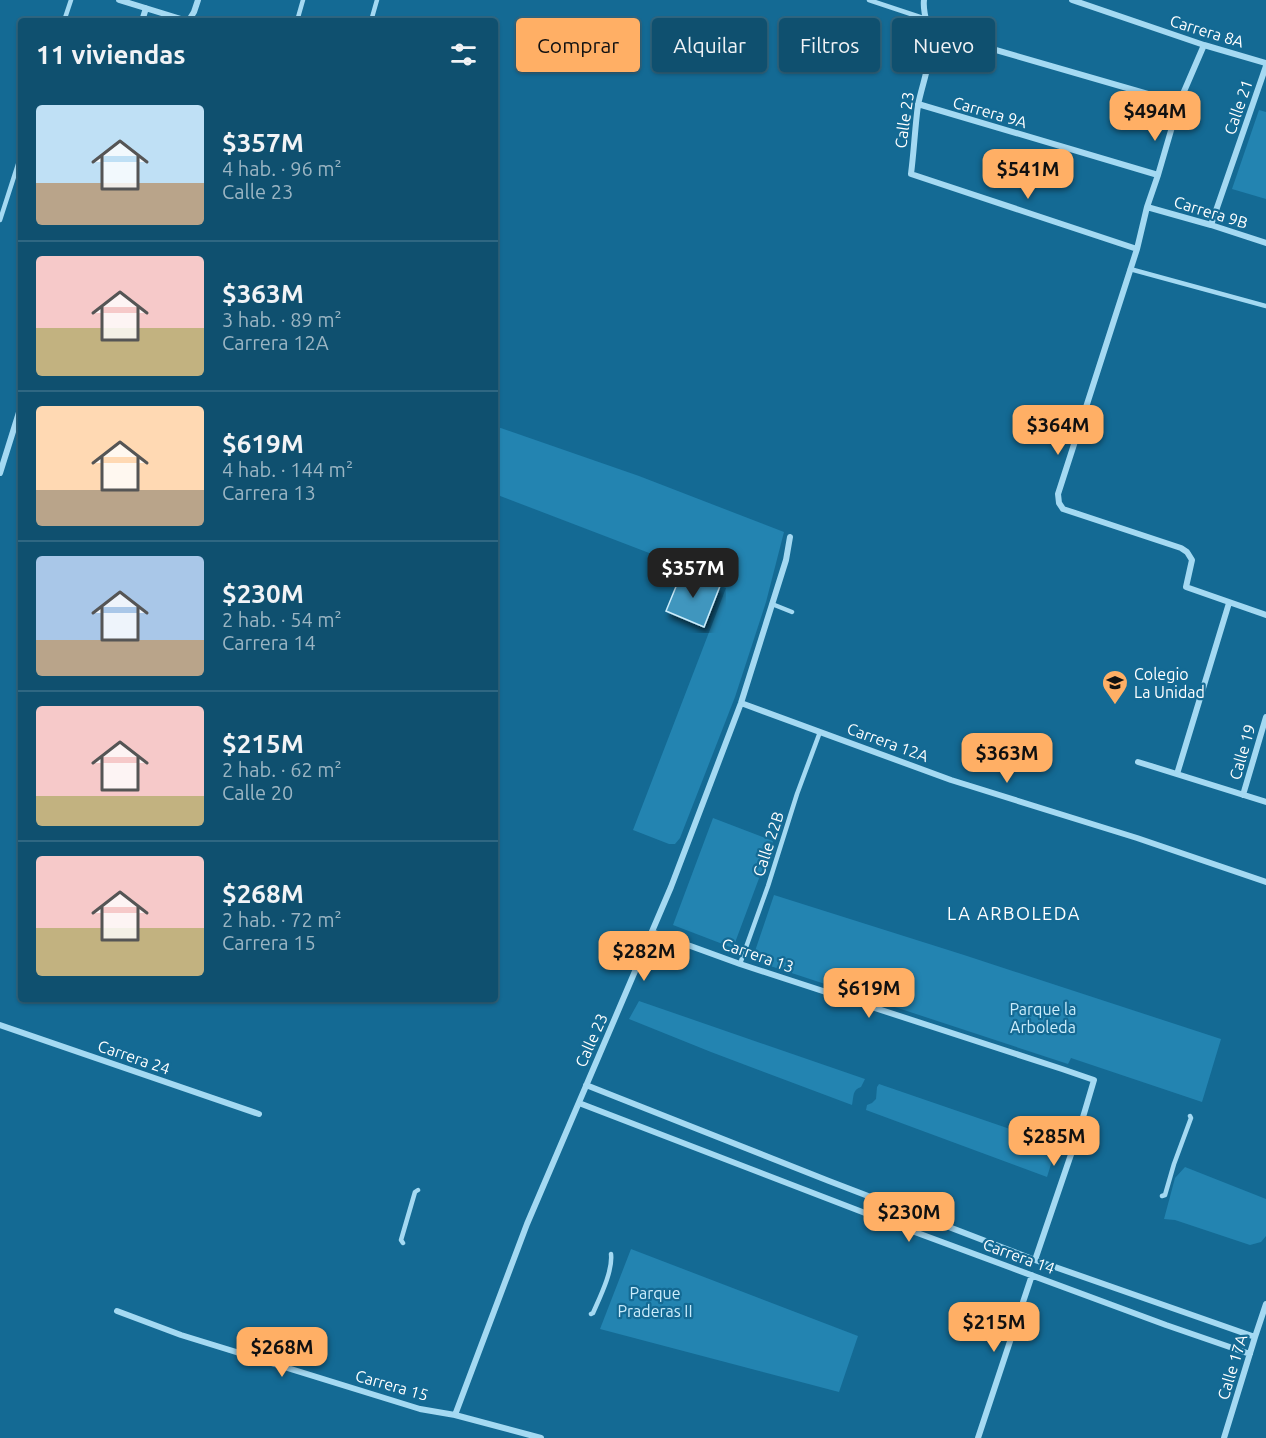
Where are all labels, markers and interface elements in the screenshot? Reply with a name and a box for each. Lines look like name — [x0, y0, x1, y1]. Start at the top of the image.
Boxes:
street label: Carrera 8A — [1168, 11, 1247, 51]
chip: Comprar — [516, 18, 640, 72]
chip: Alquilar — [652, 18, 767, 72]
chip: Filtros — [779, 18, 880, 72]
chip: Nuevo — [892, 18, 995, 72]
icon: filters — [447, 38, 480, 71]
text: 11 viviendas — [36, 40, 186, 69]
street label: Calle 21 — [1220, 77, 1256, 137]
street label: Calle 23 — [891, 91, 917, 149]
pin: $494M — [1113, 91, 1197, 142]
street label: Carrera 9A — [951, 93, 1030, 131]
text: $494M — [1124, 99, 1186, 122]
text: $357M — [222, 128, 304, 157]
icon: home — [84, 129, 156, 201]
pin: $541M — [986, 149, 1070, 200]
text: 4 hab. · 96 m² — [222, 157, 342, 180]
text: $541M — [997, 157, 1059, 180]
text: Calle 23 — [222, 180, 293, 203]
street label: Carrera 9B — [1172, 192, 1250, 232]
text: $363M — [222, 279, 304, 308]
icon: home — [84, 280, 156, 352]
text: 3 hab. · 89 m² — [222, 308, 342, 331]
text: Carrera 12A — [222, 331, 329, 354]
pin: $364M — [1016, 405, 1100, 456]
text: $364M — [1027, 413, 1089, 436]
text: $619M — [222, 429, 304, 458]
icon: home — [84, 430, 156, 502]
text: 4 hab. · 144 m² — [222, 458, 353, 481]
text: Carrera 13 — [222, 481, 316, 504]
pin: $357M — [651, 548, 735, 599]
text: $357M — [662, 556, 724, 579]
text: $230M — [222, 579, 304, 608]
icon: home — [84, 580, 156, 652]
text: 2 hab. · 54 m² — [222, 608, 342, 631]
text: Carrera 14 — [222, 631, 316, 654]
place label: Colegio La Unidad — [1134, 665, 1205, 701]
school or university icon: Colegio La Unidad — [1100, 668, 1130, 706]
street label: Carrera 12A — [845, 719, 932, 765]
street label: Calle 19 — [1225, 722, 1259, 782]
text: $215M — [222, 729, 304, 758]
icon: home — [84, 730, 156, 802]
pin: $363M — [965, 733, 1049, 784]
text: $363M — [976, 741, 1038, 764]
text: 2 hab. · 62 m² — [222, 758, 342, 781]
text: Calle 20 — [222, 781, 293, 804]
street label: Calle 22B — [749, 809, 787, 879]
text: $268M — [222, 879, 304, 908]
icon: home — [84, 880, 156, 952]
district label: LA ARBOLEDA — [947, 903, 1081, 923]
text: 2 hab. · 72 m² — [222, 908, 342, 931]
text: Carrera 15 — [222, 931, 316, 954]
pin: $282M — [602, 931, 686, 982]
street label: Carrera 13 — [720, 934, 796, 976]
text: $282M — [613, 939, 675, 962]
pin: $619M — [827, 968, 911, 1019]
text: $619M — [838, 976, 900, 999]
park label: Parque la Arboleda — [1009, 1000, 1077, 1036]
street label: Calle 23 — [571, 1010, 611, 1070]
street label: Carrera 24 — [96, 1036, 172, 1078]
pin: $285M — [1012, 1116, 1096, 1167]
text: $285M — [1023, 1124, 1085, 1147]
pin: $230M — [867, 1192, 951, 1243]
text: $230M — [878, 1200, 940, 1223]
street label: Carrera 14 — [981, 1235, 1057, 1277]
park label: Parque Praderas II — [617, 1284, 693, 1320]
pin: $215M — [952, 1302, 1036, 1353]
text: $215M — [963, 1310, 1025, 1333]
pin: $268M — [240, 1327, 324, 1378]
street label: Calle 17A — [1214, 1332, 1251, 1402]
text: $268M — [251, 1335, 313, 1358]
street label: Carrera 15 — [353, 1366, 431, 1404]

